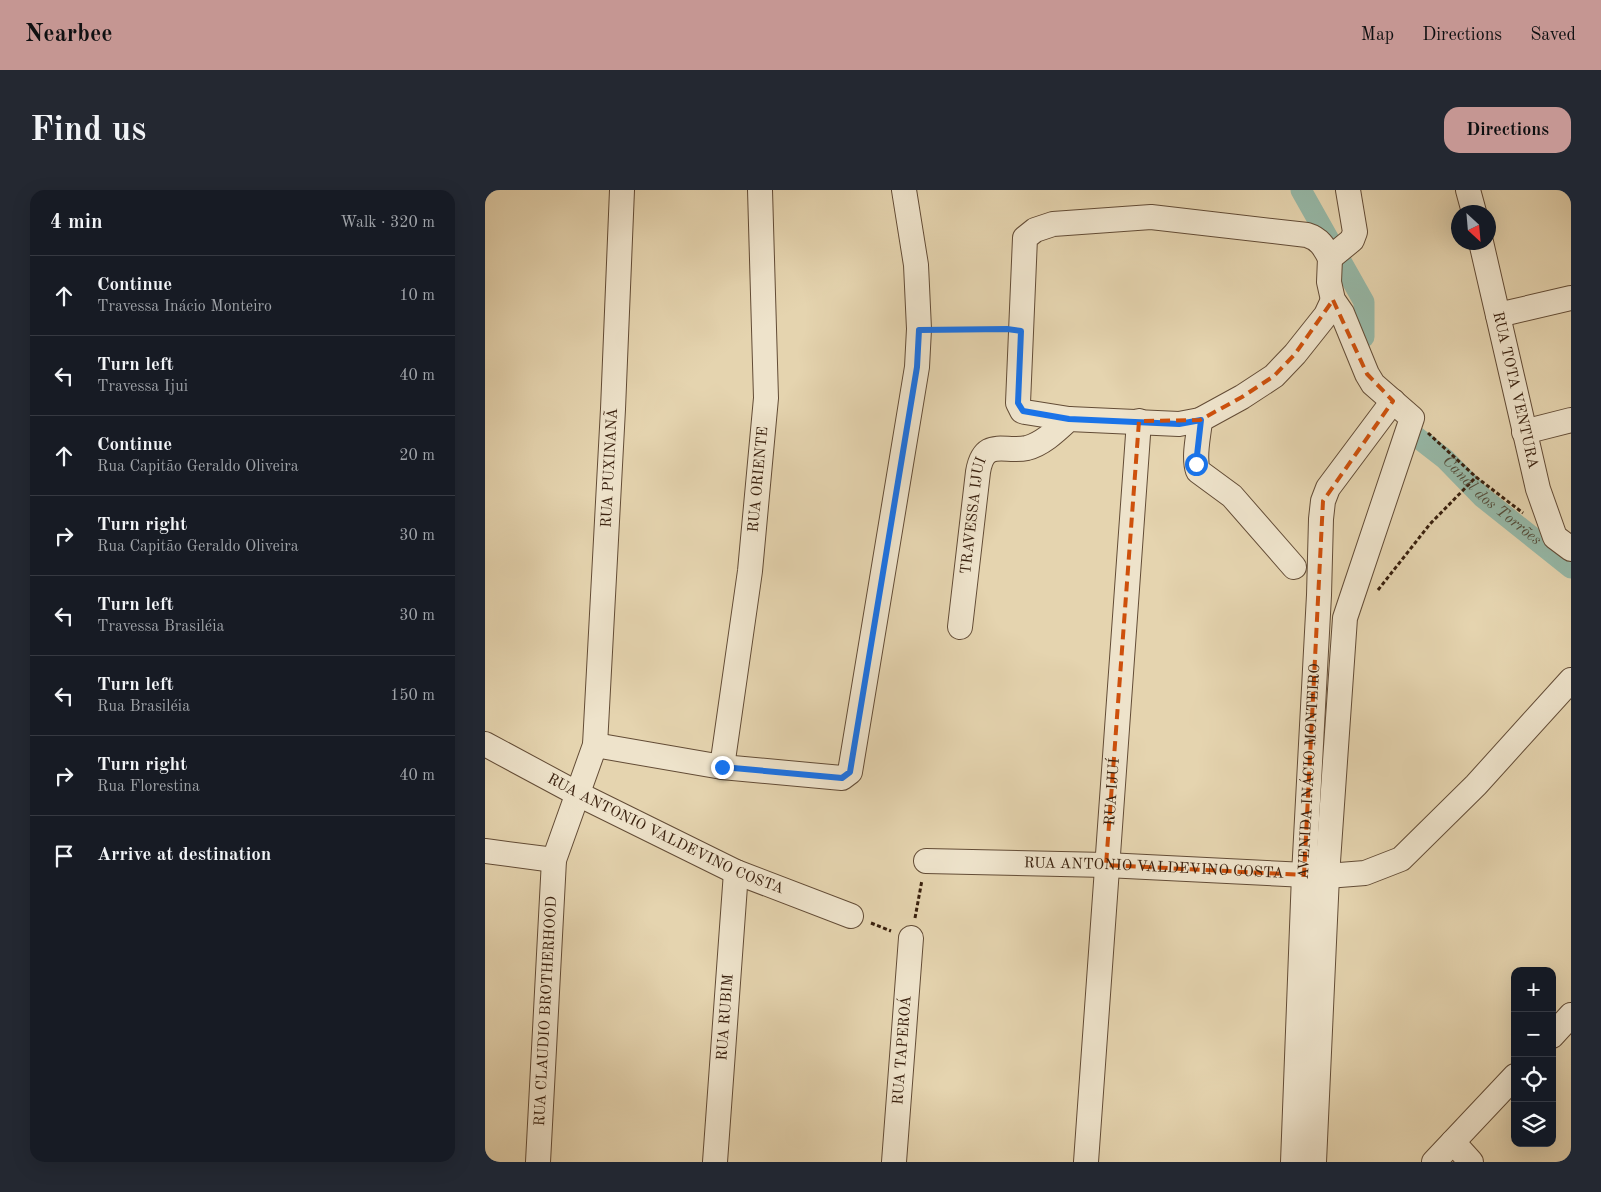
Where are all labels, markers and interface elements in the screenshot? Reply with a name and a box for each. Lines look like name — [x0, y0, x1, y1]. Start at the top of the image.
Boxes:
text: Nearbee — [25, 23, 113, 47]
text: Map — [1361, 26, 1394, 44]
text: Directions — [1422, 26, 1502, 44]
text: Saved — [1530, 26, 1576, 44]
button: Directions — [1444, 107, 1571, 153]
text: Find us — [30, 113, 146, 148]
north arrow — [1451, 205, 1496, 250]
text: 4 min — [50, 212, 103, 233]
text: Walk · 320 m — [340, 215, 435, 231]
text: Continue — [97, 276, 172, 295]
icon: ahead — [50, 282, 78, 310]
text: 10 m — [399, 288, 435, 304]
text: Travessa Inácio Monteiro — [97, 299, 272, 315]
street label: RUA TOTA VENTURA — [1490, 310, 1541, 471]
text: Turn left — [97, 356, 174, 375]
icon: left — [50, 362, 78, 390]
text: 40 m — [399, 368, 435, 384]
text: Travessa Ijui — [97, 379, 188, 395]
street label: RUA PUXINANÃ — [599, 407, 621, 528]
street label: RUA ORIENTE — [746, 426, 771, 533]
text: Continue — [97, 436, 172, 455]
icon: ahead — [50, 442, 78, 470]
text: 20 m — [399, 448, 435, 464]
route start — [1185, 453, 1208, 476]
water label: Canal dos Torrões — [1439, 453, 1544, 549]
street label: TRAVESSA IJUI — [959, 455, 989, 575]
text: Rua Capitão Geraldo Oliveira — [97, 459, 299, 475]
text: Turn right — [97, 516, 187, 535]
icon: right — [50, 522, 78, 550]
text: 30 m — [399, 528, 435, 544]
text: Rua Capitão Geraldo Oliveira — [97, 539, 299, 555]
text: Turn left — [97, 596, 174, 615]
icon: left — [50, 602, 78, 630]
text: 30 m — [399, 608, 435, 624]
text: Travessa Brasiléia — [97, 619, 224, 635]
street label: AVENIDA INÁCIO MONTEIRO — [1296, 663, 1323, 880]
text: Turn left — [97, 676, 174, 695]
icon: left — [50, 682, 78, 710]
text: 150 m — [390, 688, 435, 704]
text: Rua Brasiléia — [97, 699, 190, 715]
text: Turn right — [97, 756, 187, 775]
route end — [711, 756, 734, 779]
street label: RUA IJUÍ — [1103, 757, 1122, 826]
icon: right — [50, 762, 78, 790]
text: 40 m — [399, 768, 435, 784]
street label: RUA ANTONIO VALDEVINO COSTA — [545, 771, 786, 897]
text: Rua Florestina — [97, 779, 200, 795]
icon: arrive — [50, 842, 78, 870]
text: Arrive at destination — [97, 846, 271, 865]
street label: RUA ANTONIO VALDEVINO COSTA — [1024, 856, 1285, 881]
street label: RUA CLAUDIO BROTHERHOOD — [532, 896, 560, 1127]
map controls — [1511, 967, 1556, 1147]
button: + — [1511, 967, 1556, 1012]
street label: RUA RUBIM — [715, 973, 736, 1061]
street label: RUA TAPEROÁ — [891, 994, 914, 1105]
button: − — [1511, 1012, 1556, 1057]
button: locate — [1511, 1057, 1556, 1102]
button: layers — [1511, 1102, 1556, 1147]

